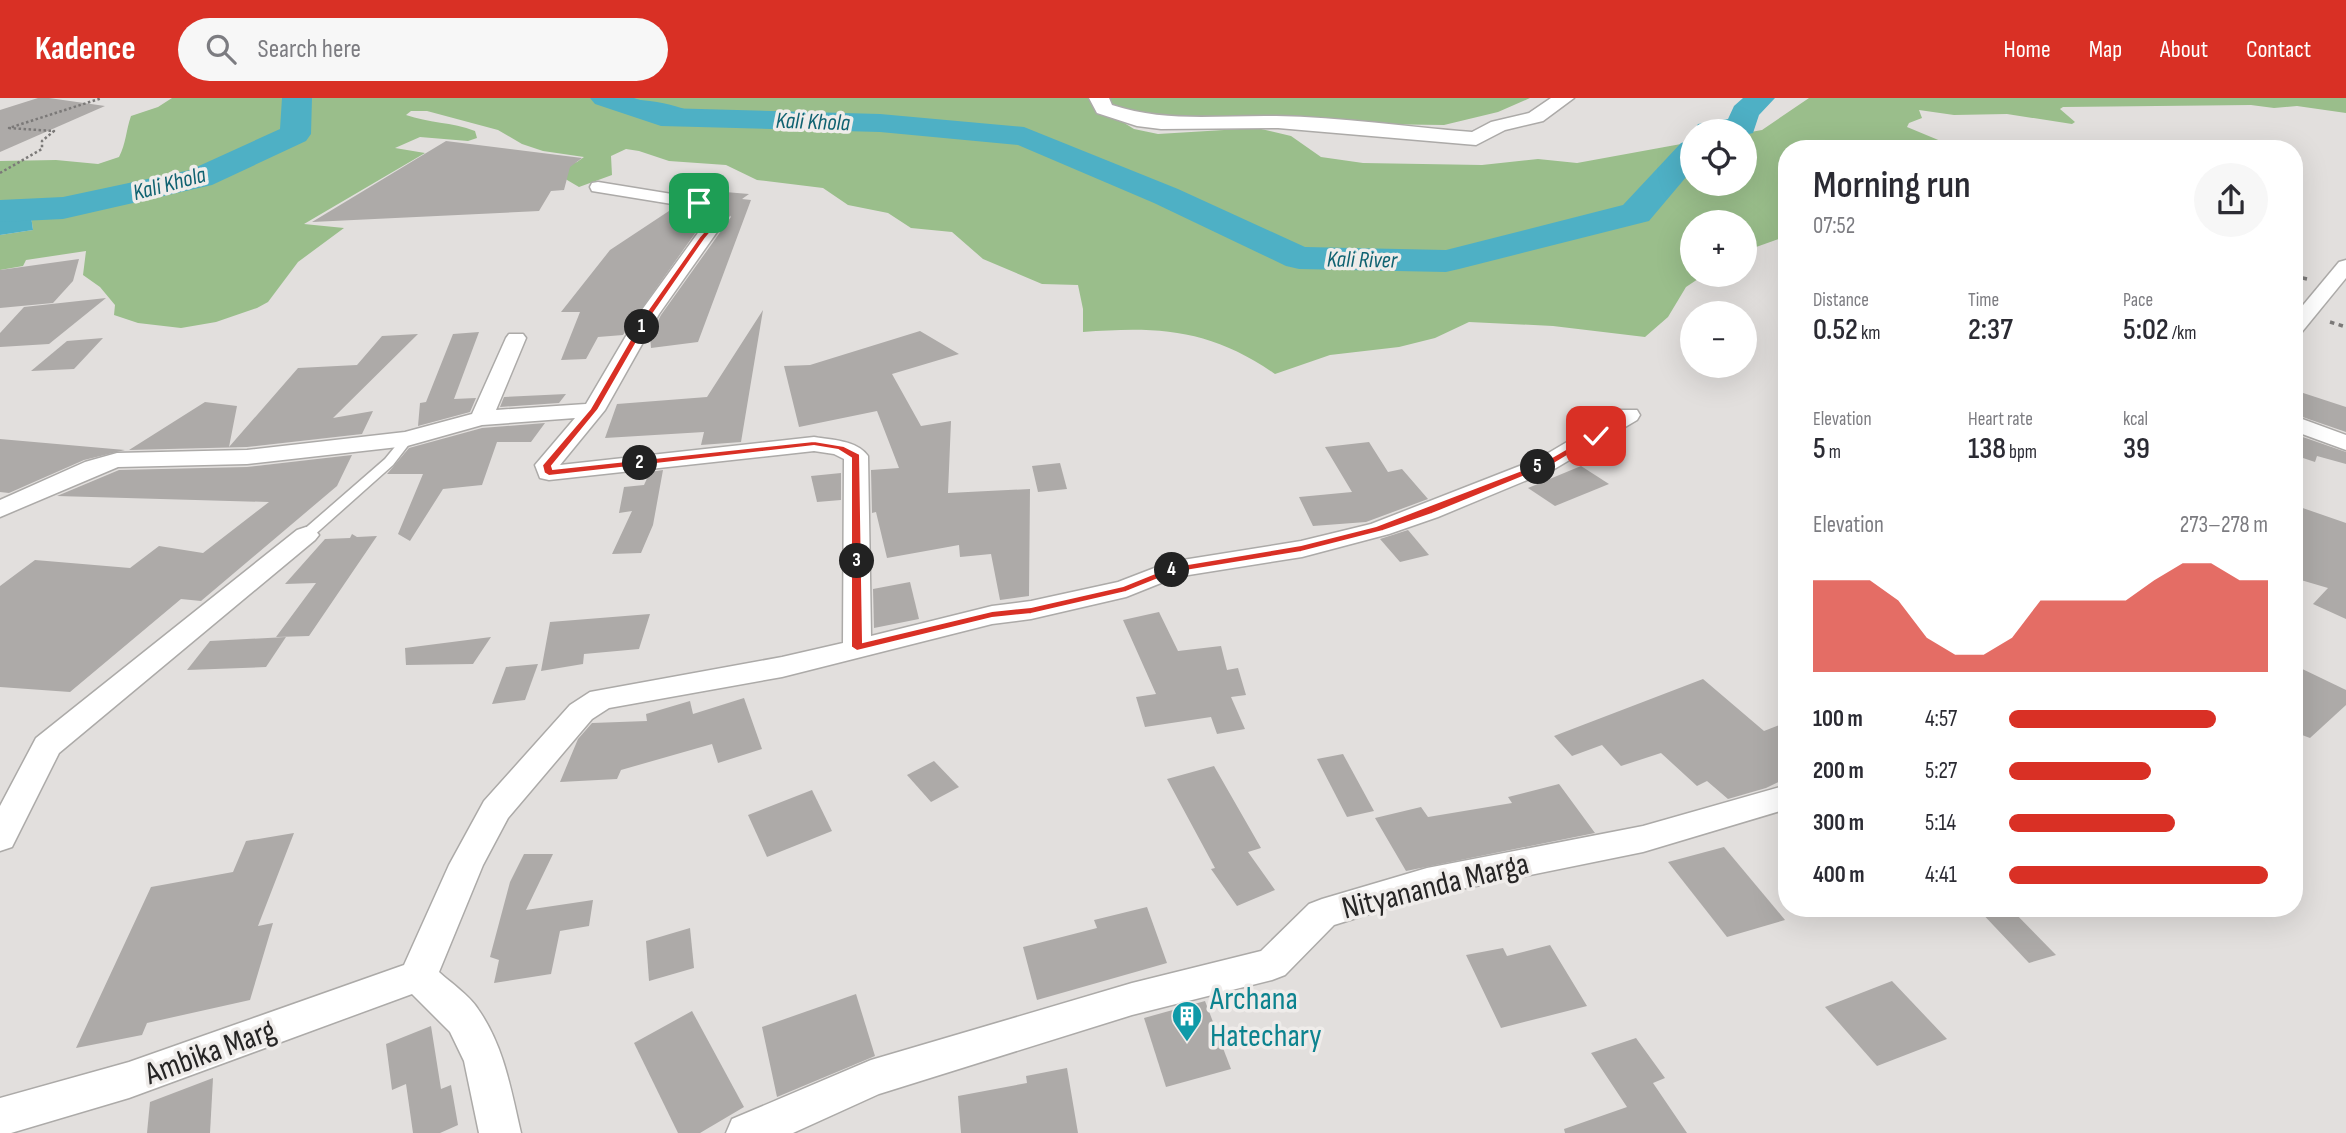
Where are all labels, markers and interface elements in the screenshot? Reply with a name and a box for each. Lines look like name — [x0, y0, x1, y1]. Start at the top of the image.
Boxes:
search box — [178, 18, 668, 81]
text: Kadence — [35, 29, 136, 69]
icon: search — [202, 30, 240, 68]
text: Search here — [258, 34, 361, 65]
text: Home — [2003, 35, 2051, 64]
text: Map — [2089, 35, 2122, 64]
text: About — [2160, 35, 2208, 64]
text: Contact — [2246, 35, 2311, 64]
water label: Kali Khola — [775, 107, 851, 137]
map controls — [1680, 119, 1757, 378]
button: locate — [1680, 119, 1757, 196]
water label: Kali Khola — [130, 161, 209, 207]
text: Morning run — [1813, 163, 1971, 208]
button: share — [2194, 163, 2268, 237]
pin — [669, 173, 729, 233]
icon: arrive — [680, 184, 718, 222]
button: + — [1680, 210, 1757, 287]
text: 07:52 — [1813, 212, 1855, 240]
water label: Kali River — [1327, 245, 1399, 275]
text: Distance — [1813, 289, 1869, 312]
text: Time — [1968, 289, 1999, 312]
text: Pace — [2123, 289, 2153, 312]
button: − — [1680, 301, 1757, 378]
pin: 1 — [624, 310, 660, 344]
text: 0.52 — [1813, 312, 1858, 348]
text: 2:37 — [1968, 312, 2013, 348]
text: 5:02 — [2123, 312, 2169, 348]
text: 1 — [638, 315, 645, 338]
text: km — [1858, 322, 1880, 345]
text: /km — [2169, 322, 2196, 345]
pin — [1566, 406, 1626, 466]
text: Elevation — [1813, 408, 1872, 431]
text: Heart rate — [1968, 408, 2033, 431]
text: kcal — [2123, 408, 2148, 431]
icon: check — [1577, 417, 1615, 455]
text: 5 — [1813, 431, 1826, 467]
text: 138 — [1968, 431, 2006, 467]
text: 39 — [2123, 431, 2150, 467]
text: m — [1826, 441, 1841, 464]
text: bpm — [2006, 441, 2037, 464]
pin: 2 — [622, 446, 658, 480]
pin: 5 — [1520, 450, 1556, 484]
text: 2 — [635, 451, 644, 474]
text: 5 — [1533, 455, 1542, 478]
text: Elevation — [1813, 511, 1884, 539]
text: 273–278 m — [2180, 511, 2268, 539]
pin: 3 — [840, 544, 874, 578]
text: 3 — [852, 549, 861, 572]
pin: 4 — [1154, 552, 1190, 588]
text: 4 — [1167, 558, 1176, 581]
text: 100 m — [1813, 705, 1863, 733]
text: 4:57 — [1925, 705, 1957, 733]
text: 200 m — [1813, 757, 1864, 785]
text: 5:27 — [1925, 757, 1957, 785]
text: 300 m — [1813, 809, 1864, 837]
text: 5:14 — [1925, 809, 1956, 837]
street label: Nityananda Marga — [1338, 844, 1533, 928]
text: 400 m — [1813, 861, 1864, 889]
text: 4:41 — [1925, 861, 1957, 889]
place label: Archana Hatechary — [1209, 980, 1322, 1056]
building icon: Archana Hatechary — [1170, 999, 1204, 1043]
street label: Ambika Marg — [139, 1011, 281, 1094]

